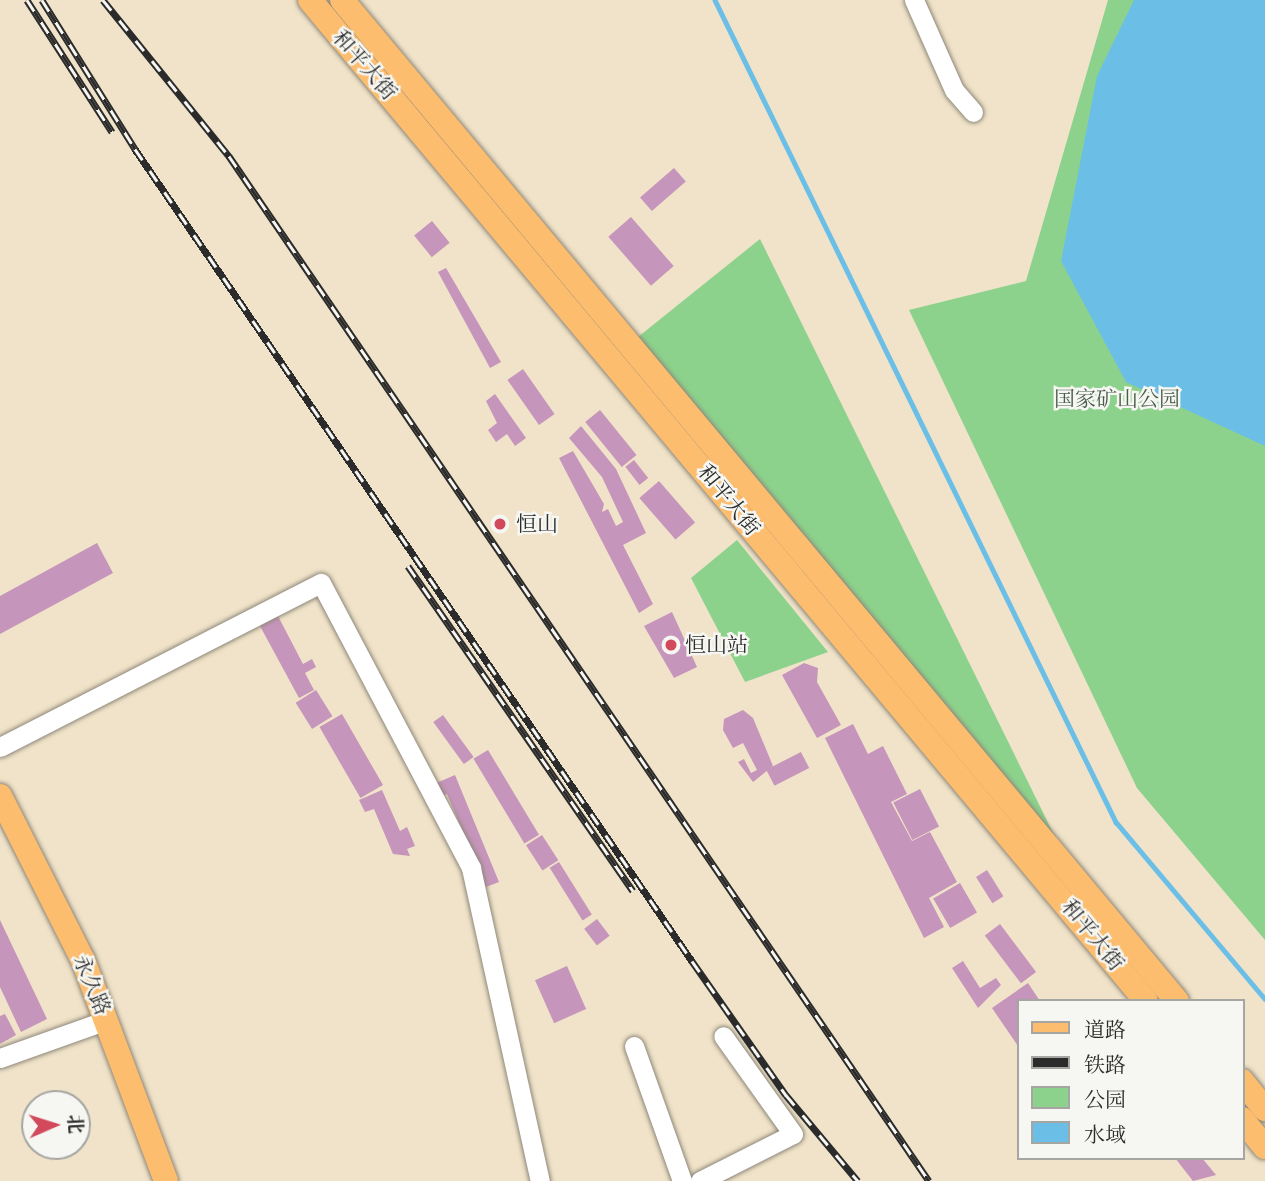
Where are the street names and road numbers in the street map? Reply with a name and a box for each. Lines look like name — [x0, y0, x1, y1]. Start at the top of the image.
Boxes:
street label: 和平大街 — [328, 25, 402, 105]
street label: 和平大街 — [693, 459, 765, 541]
street label: 和平大街 — [1057, 894, 1129, 976]
street label: 永久路 — [68, 951, 116, 1019]

